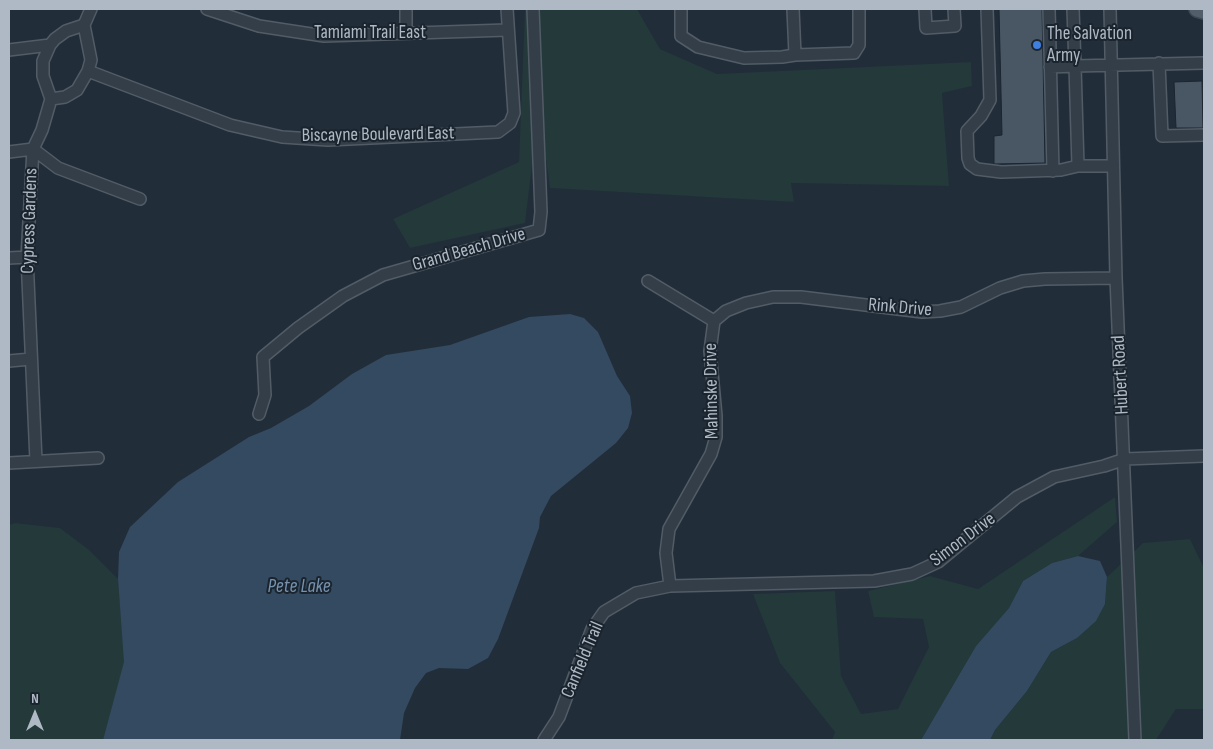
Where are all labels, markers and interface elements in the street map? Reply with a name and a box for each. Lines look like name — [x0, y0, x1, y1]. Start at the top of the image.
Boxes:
street label: Tamiami Trail East — [314, 22, 426, 44]
place label: The Salvation Army — [1047, 23, 1132, 67]
marker: The Salvation Army — [1031, 39, 1043, 51]
street label: Biscayne Boulevard East — [301, 122, 455, 148]
street label: Cypress Gardens — [17, 168, 43, 274]
street label: Grand Beach Drive — [410, 223, 528, 277]
street label: Rink Drive — [867, 294, 933, 322]
street label: Hubert Road — [1108, 335, 1134, 415]
street label: Mahinske Drive — [700, 343, 724, 439]
street label: Simon Drive — [926, 508, 1000, 572]
water label: Pete Lake — [268, 575, 330, 599]
street label: Canfield Trail — [557, 618, 609, 702]
north arrow — [10, 689, 60, 739]
text: N — [31, 690, 39, 707]

